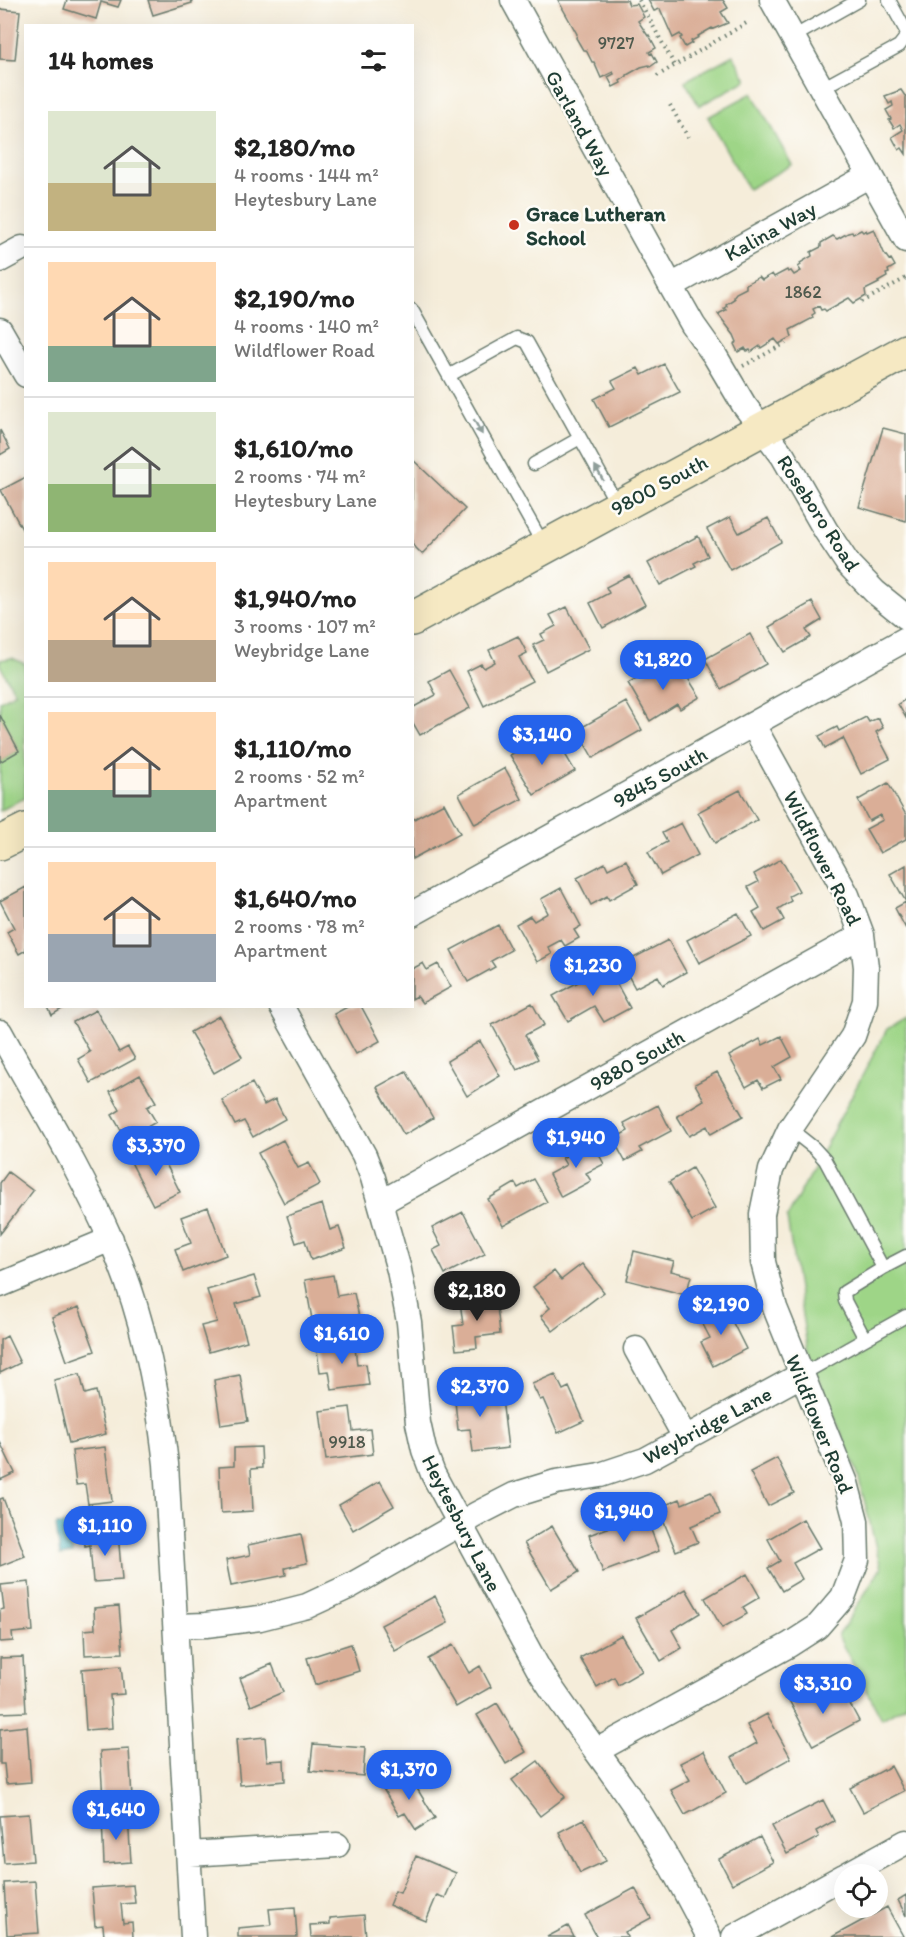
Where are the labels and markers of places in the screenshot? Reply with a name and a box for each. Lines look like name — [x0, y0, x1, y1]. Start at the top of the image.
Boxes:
place label: Grace Lutheran School — [526, 201, 666, 250]
marker: Grace Lutheran School — [507, 218, 521, 232]
pin: $1,820 — [614, 640, 712, 691]
pin: $3,140 — [493, 715, 591, 766]
pin: $1,230 — [544, 946, 642, 997]
pin: $1,940 — [527, 1118, 625, 1169]
pin: $3,370 — [107, 1126, 205, 1177]
pin: $2,180 — [428, 1271, 526, 1322]
pin: $2,190 — [672, 1285, 770, 1336]
pin: $1,610 — [293, 1314, 391, 1365]
pin: $2,370 — [431, 1367, 529, 1418]
pin: $1,940 — [575, 1492, 673, 1543]
pin: $1,110 — [56, 1506, 154, 1557]
pin: $3,310 — [774, 1664, 872, 1715]
pin: $1,370 — [360, 1750, 458, 1801]
pin: $1,640 — [67, 1790, 165, 1841]

